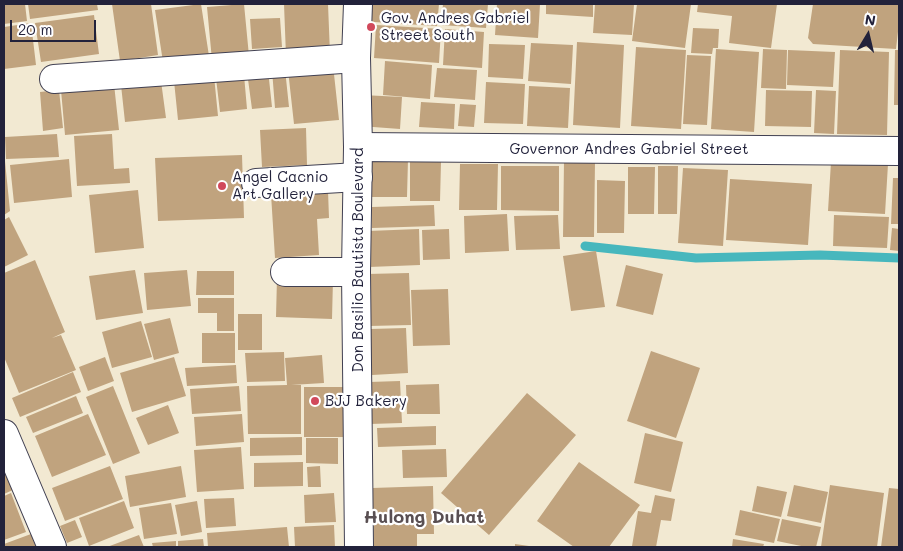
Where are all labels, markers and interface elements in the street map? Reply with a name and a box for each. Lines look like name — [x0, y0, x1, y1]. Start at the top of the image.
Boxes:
place label: Gov. Andres Gabriel Street South — [381, 9, 530, 44]
text: N — [864, 9, 877, 30]
scale bar — [12, 10, 99, 42]
north arrow — [843, 10, 893, 60]
text: 20 m — [18, 19, 52, 39]
marker: Gov. Andres Gabriel Street South — [365, 21, 377, 33]
street label: Governor Andres Gabriel Street — [509, 140, 749, 158]
street label: Don Basilio Bautista Boulevard — [349, 148, 367, 372]
place label: Angel Cacnio Art Gallery — [232, 168, 328, 203]
marker: Angel Cacnio Art Gallery — [216, 180, 228, 192]
place label: BJJ Bakery — [325, 392, 407, 410]
marker: BJJ Bakery — [309, 395, 321, 407]
district label: Hulong Duhat — [364, 506, 484, 528]

